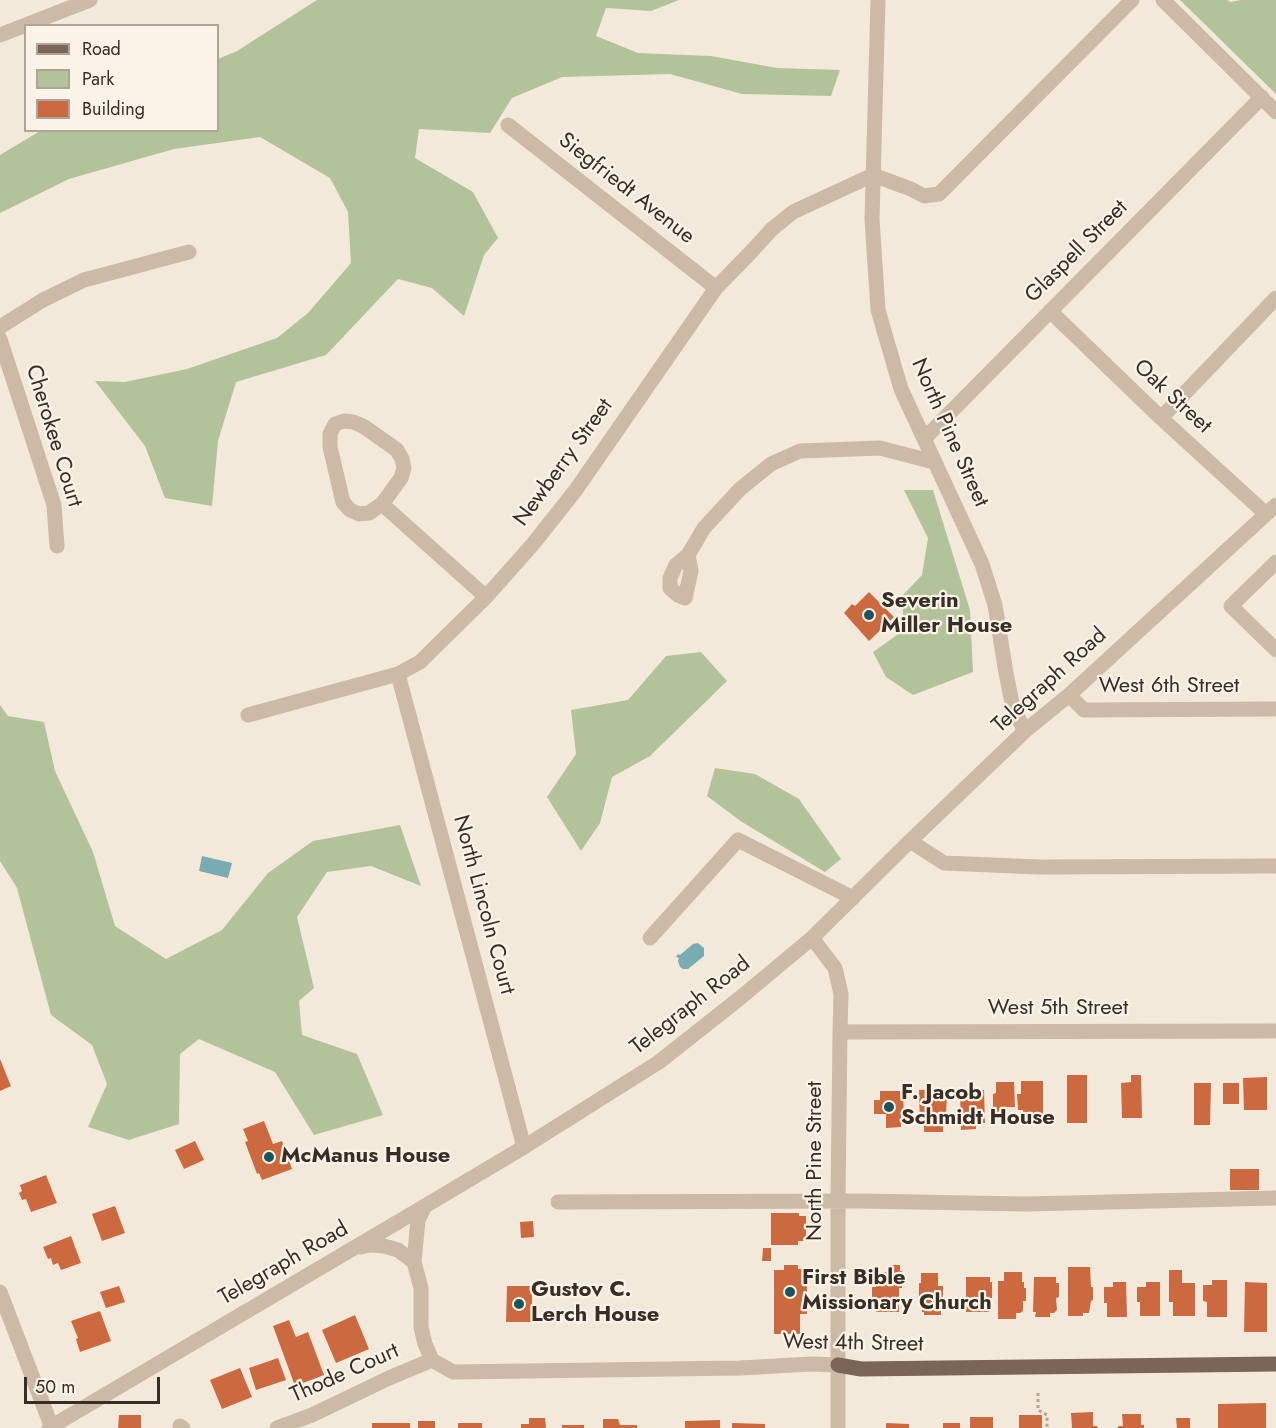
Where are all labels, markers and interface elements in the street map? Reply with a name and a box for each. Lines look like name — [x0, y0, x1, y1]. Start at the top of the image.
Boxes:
legend — [24, 24, 219, 132]
text: Road — [82, 36, 121, 62]
text: Park — [82, 66, 114, 92]
text: Building — [82, 96, 145, 122]
street label: Siegfriedt Avenue — [553, 128, 699, 250]
street label: Glaspell Street — [1020, 195, 1134, 309]
street label: Oak Street — [1128, 354, 1216, 440]
street label: North Pine Street — [904, 355, 994, 511]
street label: Cherokee Court — [19, 362, 87, 510]
street label: Newberry Street — [509, 394, 619, 532]
place label: Severin Miller House — [881, 589, 1012, 640]
marker: Severin Miller House — [862, 608, 876, 622]
street label: Telegraph Road — [987, 623, 1113, 739]
street label: West 6th Street — [1099, 674, 1239, 700]
street label: North Lincoln Court — [446, 813, 520, 997]
street label: Telegraph Road — [626, 951, 756, 1061]
street label: West 5th Street — [988, 996, 1128, 1022]
street label: North Pine Street — [803, 1081, 829, 1241]
place label: F. Jacob Schmidt House — [901, 1081, 1055, 1132]
marker: F. Jacob Schmidt House — [882, 1100, 896, 1114]
place label: McManus House — [281, 1144, 450, 1170]
marker: McManus House — [262, 1150, 276, 1164]
street label: Telegraph Road — [215, 1216, 353, 1312]
place label: First Bible Missionary Church — [802, 1266, 992, 1318]
place label: Gustov C. Lerch House — [531, 1278, 659, 1330]
marker: First Bible Missionary Church — [783, 1285, 797, 1299]
marker: Gustov C. Lerch House — [512, 1297, 526, 1311]
street label: West 4th Street — [782, 1330, 924, 1358]
street label: Thode Court — [287, 1338, 403, 1410]
scale bar — [27, 1365, 164, 1403]
text: 50 m — [35, 1374, 75, 1400]

